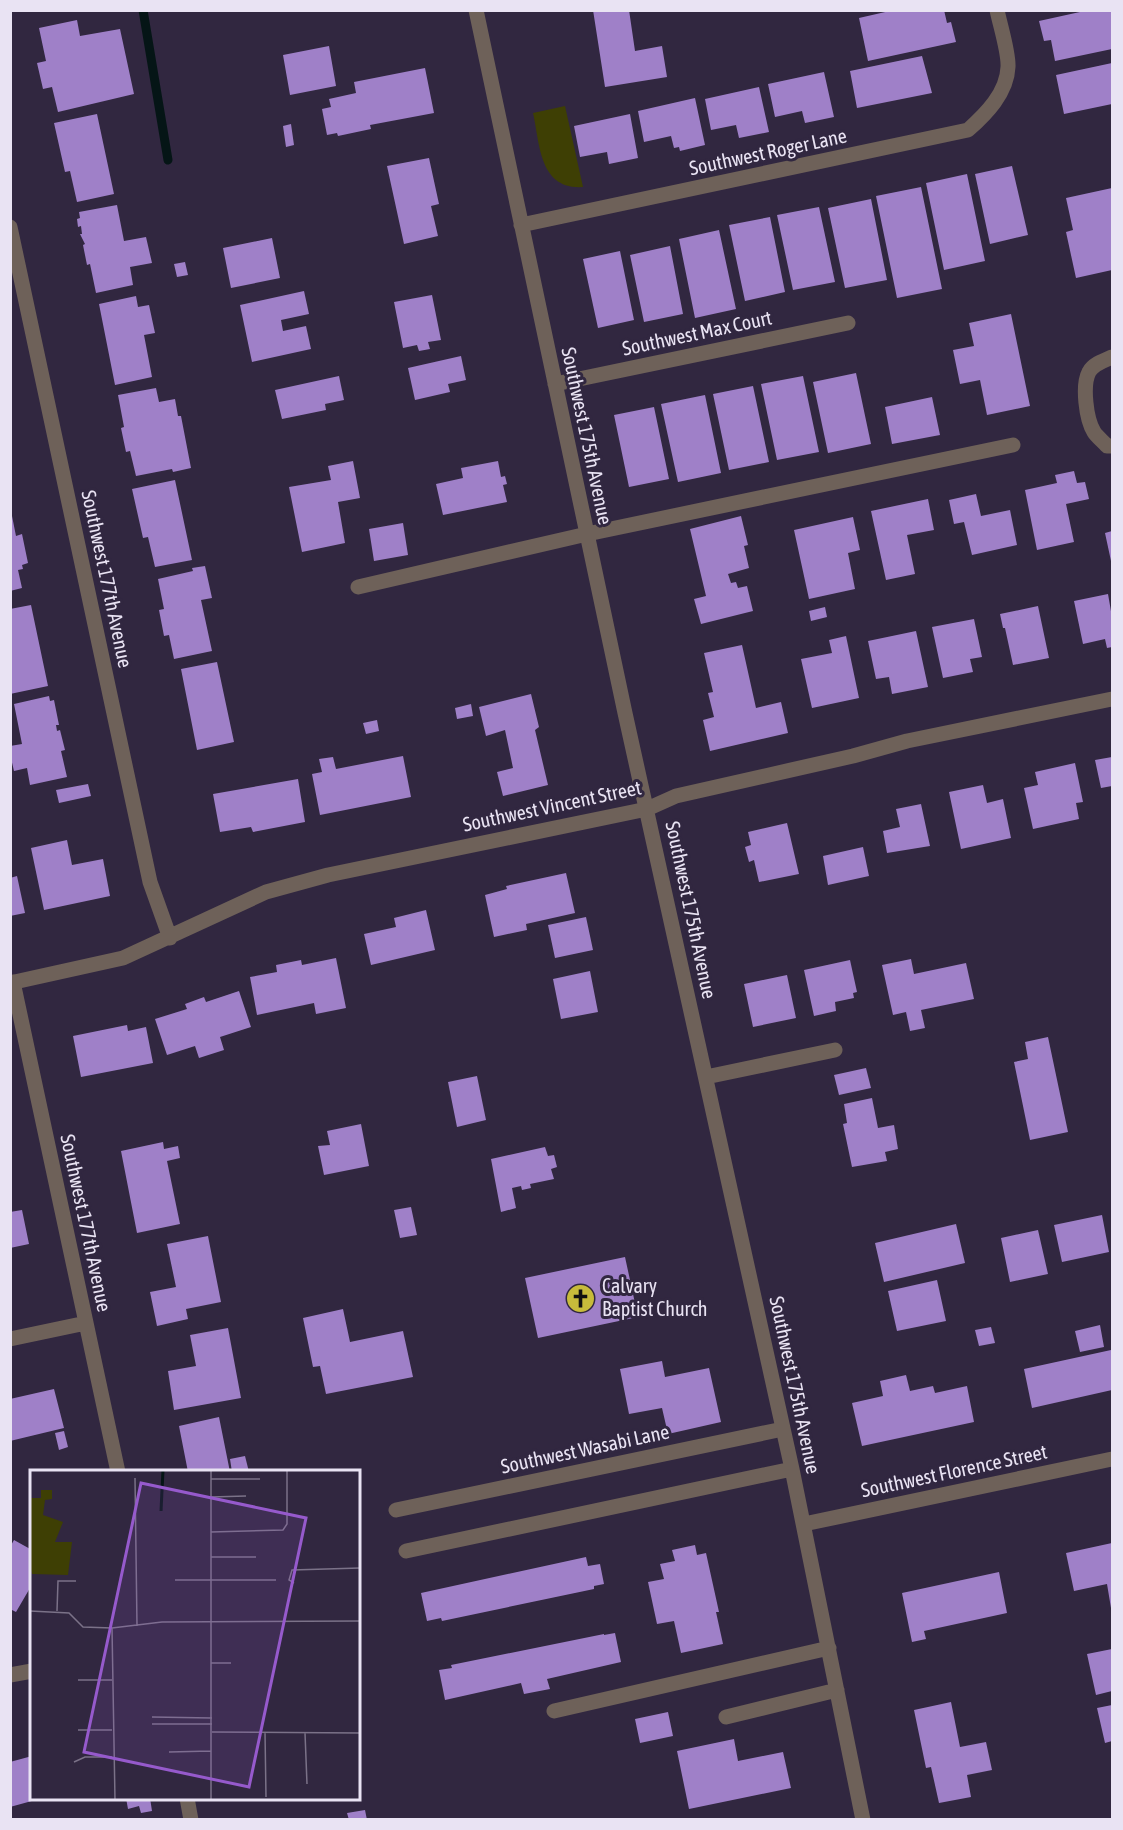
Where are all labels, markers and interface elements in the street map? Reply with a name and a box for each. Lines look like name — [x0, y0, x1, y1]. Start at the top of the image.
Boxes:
street label: Southwest Roger Lane — [687, 124, 849, 179]
street label: Southwest Max Court — [620, 305, 774, 360]
street label: Southwest 175th Avenue — [557, 345, 618, 527]
street label: Southwest 177th Avenue — [77, 488, 138, 670]
street label: Southwest Vincent Street — [461, 775, 644, 836]
street label: Southwest 175th Avenue — [661, 819, 722, 1001]
street label: Southwest 177th Avenue — [56, 1132, 117, 1314]
place label: Calvary Baptist Church — [602, 1274, 708, 1320]
church icon: Calvary Baptist Church — [565, 1282, 597, 1314]
street label: Southwest 175th Avenue — [765, 1294, 826, 1476]
street label: Southwest Wasabi Lane — [499, 1419, 671, 1478]
street label: Southwest Florence Street — [859, 1439, 1049, 1501]
inset map — [30, 1470, 360, 1800]

